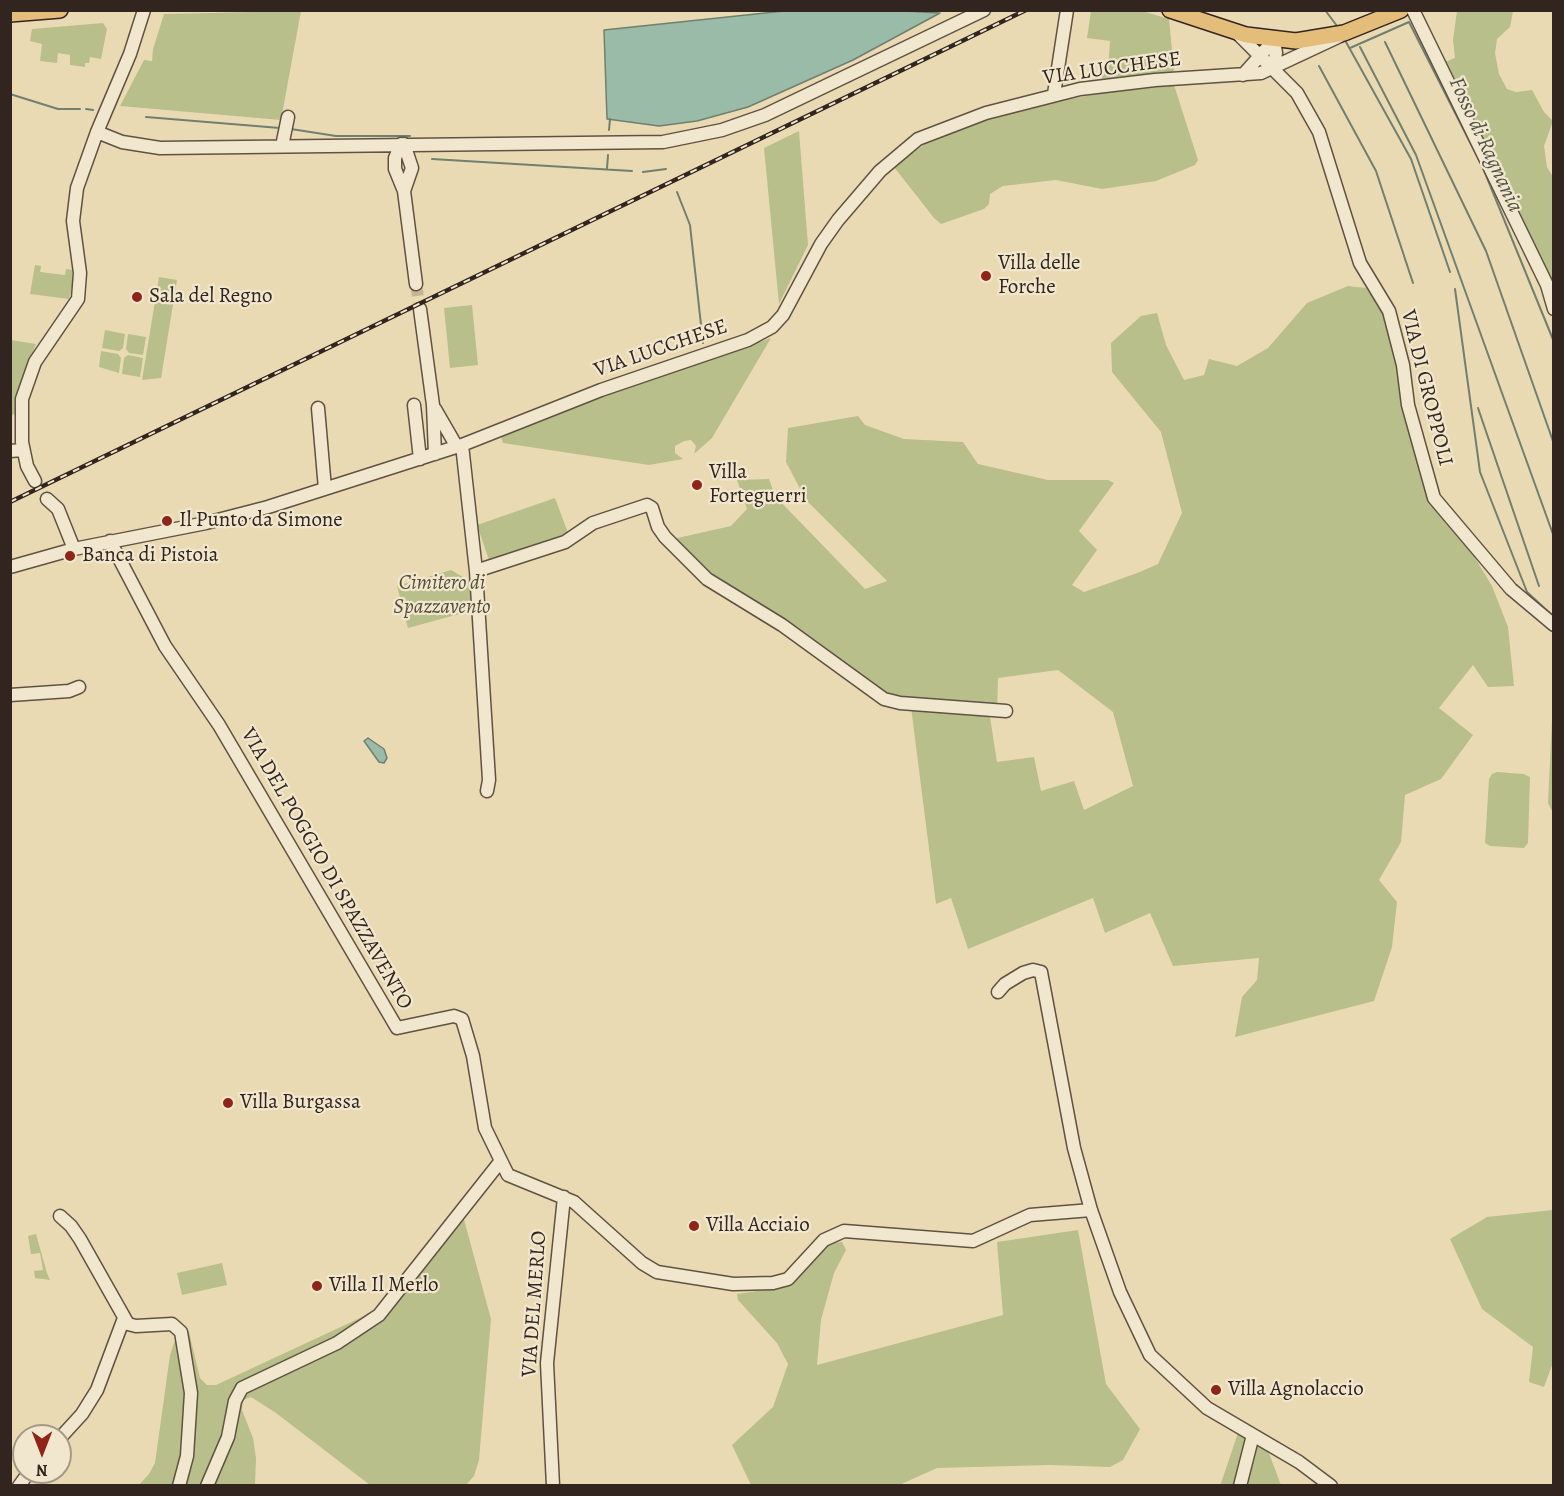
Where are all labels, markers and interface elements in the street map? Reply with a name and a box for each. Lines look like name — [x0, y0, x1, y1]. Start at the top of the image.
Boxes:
street label: VIA LUCCHESE — [1041, 47, 1183, 91]
water label: Fosso di Ragnania — [1442, 73, 1528, 217]
place label: Villa delle Forche — [998, 251, 1080, 301]
marker: Villa delle Forche — [979, 269, 993, 283]
place label: Sala del Regno — [149, 284, 272, 310]
marker: Sala del Regno — [130, 290, 144, 304]
street label: VIA DI GROPPOLI — [1394, 307, 1458, 469]
street label: VIA LUCCHESE — [591, 314, 731, 384]
place label: Villa Forteguerri — [709, 460, 807, 510]
marker: Villa Forteguerri — [690, 478, 704, 492]
place label: Il Punto da Simone — [179, 508, 343, 534]
marker: Il Punto da Simone — [160, 514, 174, 528]
place label: Banca di Pistoia — [82, 543, 219, 569]
marker: Banca di Pistoia — [63, 549, 77, 563]
park label: Cimitero di Spazzavento — [393, 571, 491, 621]
street label: VIA DEL POGGIO DI SPAZZAVENTO — [235, 724, 417, 1014]
place label: Villa Burgassa — [240, 1090, 361, 1116]
marker: Villa Burgassa — [221, 1096, 235, 1110]
place label: Villa Acciaio — [706, 1213, 810, 1239]
marker: Villa Acciaio — [687, 1219, 701, 1233]
street label: VIA DEL MERLO — [517, 1230, 553, 1378]
place label: Villa Il Merlo — [329, 1273, 438, 1299]
marker: Villa Il Merlo — [310, 1279, 324, 1293]
place label: Villa Agnolaccio — [1228, 1377, 1364, 1403]
marker: Villa Agnolaccio — [1209, 1383, 1223, 1397]
north arrow — [12, 1424, 72, 1484]
text: N — [36, 1459, 48, 1481]

